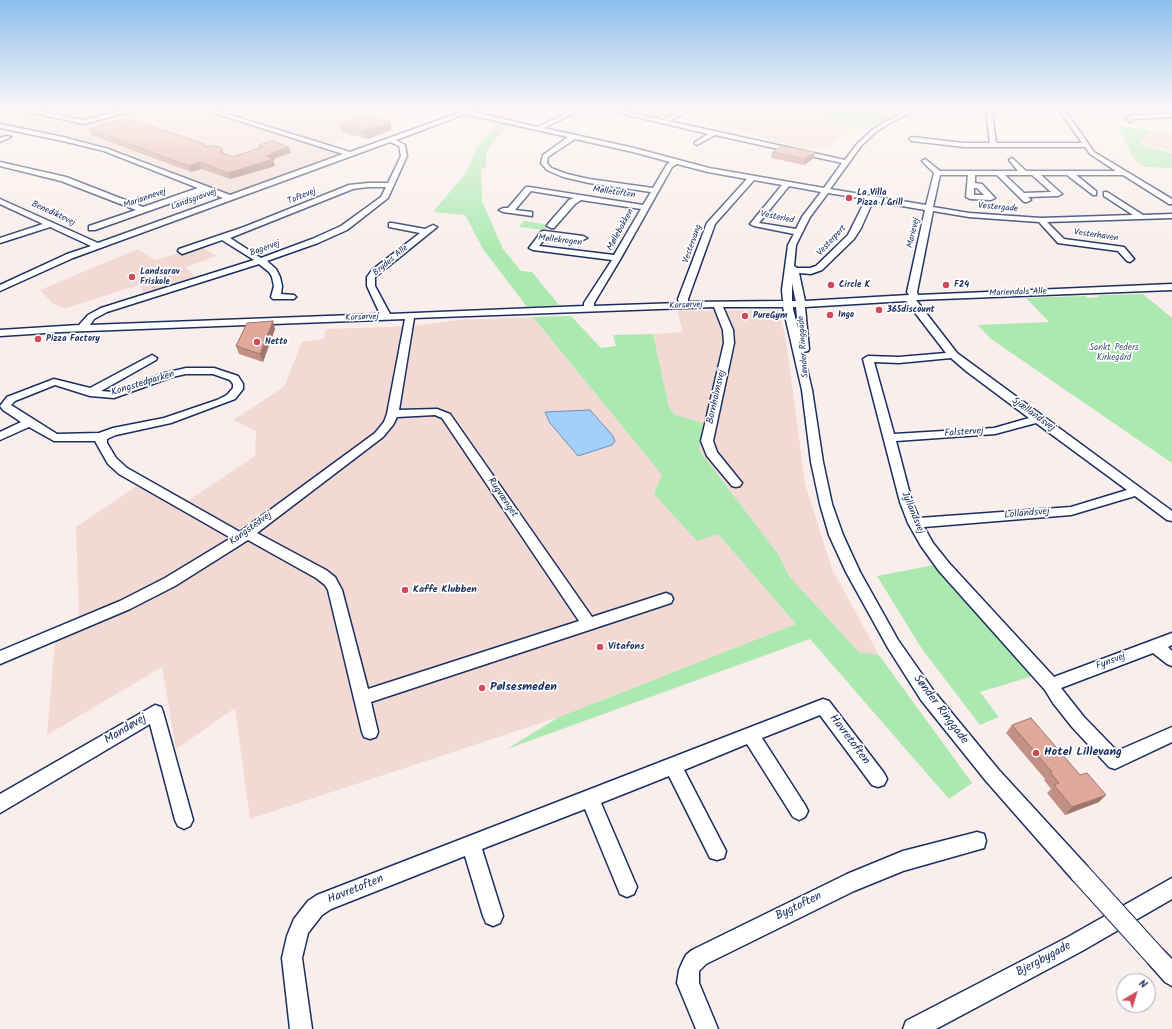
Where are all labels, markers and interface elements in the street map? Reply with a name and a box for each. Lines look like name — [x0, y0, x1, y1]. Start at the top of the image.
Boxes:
street label: Mølletoften — [592, 185, 636, 201]
street label: Toftevej — [286, 186, 318, 208]
street label: Mariannevej — [122, 187, 168, 211]
street label: Landsgravvej — [170, 187, 218, 213]
place label: La Villa Pizza / Grill — [857, 188, 903, 209]
marker: La Villa Pizza / Grill — [844, 193, 854, 203]
street label: Benediktevej — [29, 199, 77, 229]
street label: Vestergade — [977, 201, 1019, 215]
street label: Møllebakken — [605, 207, 637, 253]
street label: Vesterled — [759, 209, 795, 227]
street label: Marievej — [905, 217, 923, 249]
street label: Vestervang — [681, 223, 705, 265]
street label: Vesterport — [815, 223, 849, 259]
street label: Vesterhaven — [1073, 228, 1119, 244]
street label: Møllekrogen — [537, 233, 583, 249]
street label: Bagervej — [248, 239, 282, 259]
street label: Brydes Alle — [371, 243, 411, 279]
place label: Landsgrav Friskole — [140, 267, 180, 288]
marker: Landsgrav Friskole — [127, 272, 137, 282]
marker: Circle K — [826, 280, 836, 290]
place label: Circle K — [839, 280, 870, 290]
marker: F24 — [941, 280, 951, 290]
place label: F24 — [954, 280, 969, 290]
street label: Mariendals Alle — [989, 287, 1047, 299]
street label: Korsørvej — [669, 300, 703, 312]
marker: 365discount — [874, 305, 884, 315]
place label: 365discount — [887, 305, 935, 315]
marker: Ingo — [825, 310, 835, 320]
place label: Ingo — [838, 310, 854, 320]
marker: PureGym — [740, 311, 750, 321]
place label: PureGym — [753, 311, 787, 321]
street label: Korsørvej — [345, 312, 379, 324]
street label: Sønder Ringgade — [796, 316, 812, 378]
marker: Pizza Factory — [33, 334, 43, 344]
place label: Pizza Factory — [46, 334, 100, 344]
marker: Netto — [252, 337, 262, 347]
place label: Netto — [265, 337, 287, 347]
park label: Sankt Peders Kirkegård — [1089, 343, 1139, 364]
street label: Kongstedparken — [110, 369, 176, 399]
street label: Bornholmsvej — [705, 369, 729, 425]
street label: Sjællandsvej — [1009, 395, 1057, 435]
street label: Falstervej — [944, 426, 984, 440]
street label: Rugvænget — [484, 476, 520, 520]
street label: Jyllandsvej — [898, 490, 926, 536]
street label: Lollandsvej — [1004, 506, 1050, 522]
street label: Kongstedvej — [227, 510, 275, 548]
place label: Kaffe Klubben — [413, 584, 477, 596]
marker: Kaffe Klubben — [400, 585, 410, 595]
place label: Vitafons — [608, 641, 645, 653]
marker: Vitafons — [595, 642, 605, 652]
street label: Fynsvej — [1094, 651, 1128, 673]
street label: Sønder Ringgade — [909, 672, 971, 748]
place label: Pølsesmeden — [490, 681, 557, 695]
marker: Pølsesmeden — [477, 683, 487, 693]
street label: Mandøvej — [102, 712, 150, 748]
street label: Havretoften — [825, 712, 873, 768]
place label: Hotel Lillevang — [1044, 746, 1122, 760]
marker: Hotel Lillevang — [1031, 748, 1041, 758]
street label: Havretoften — [326, 872, 386, 908]
street label: Bygtoften — [773, 890, 825, 924]
street label: Bjergbygade — [1014, 939, 1074, 981]
north arrow — [1116, 973, 1156, 1013]
text: N — [1134, 975, 1151, 994]

